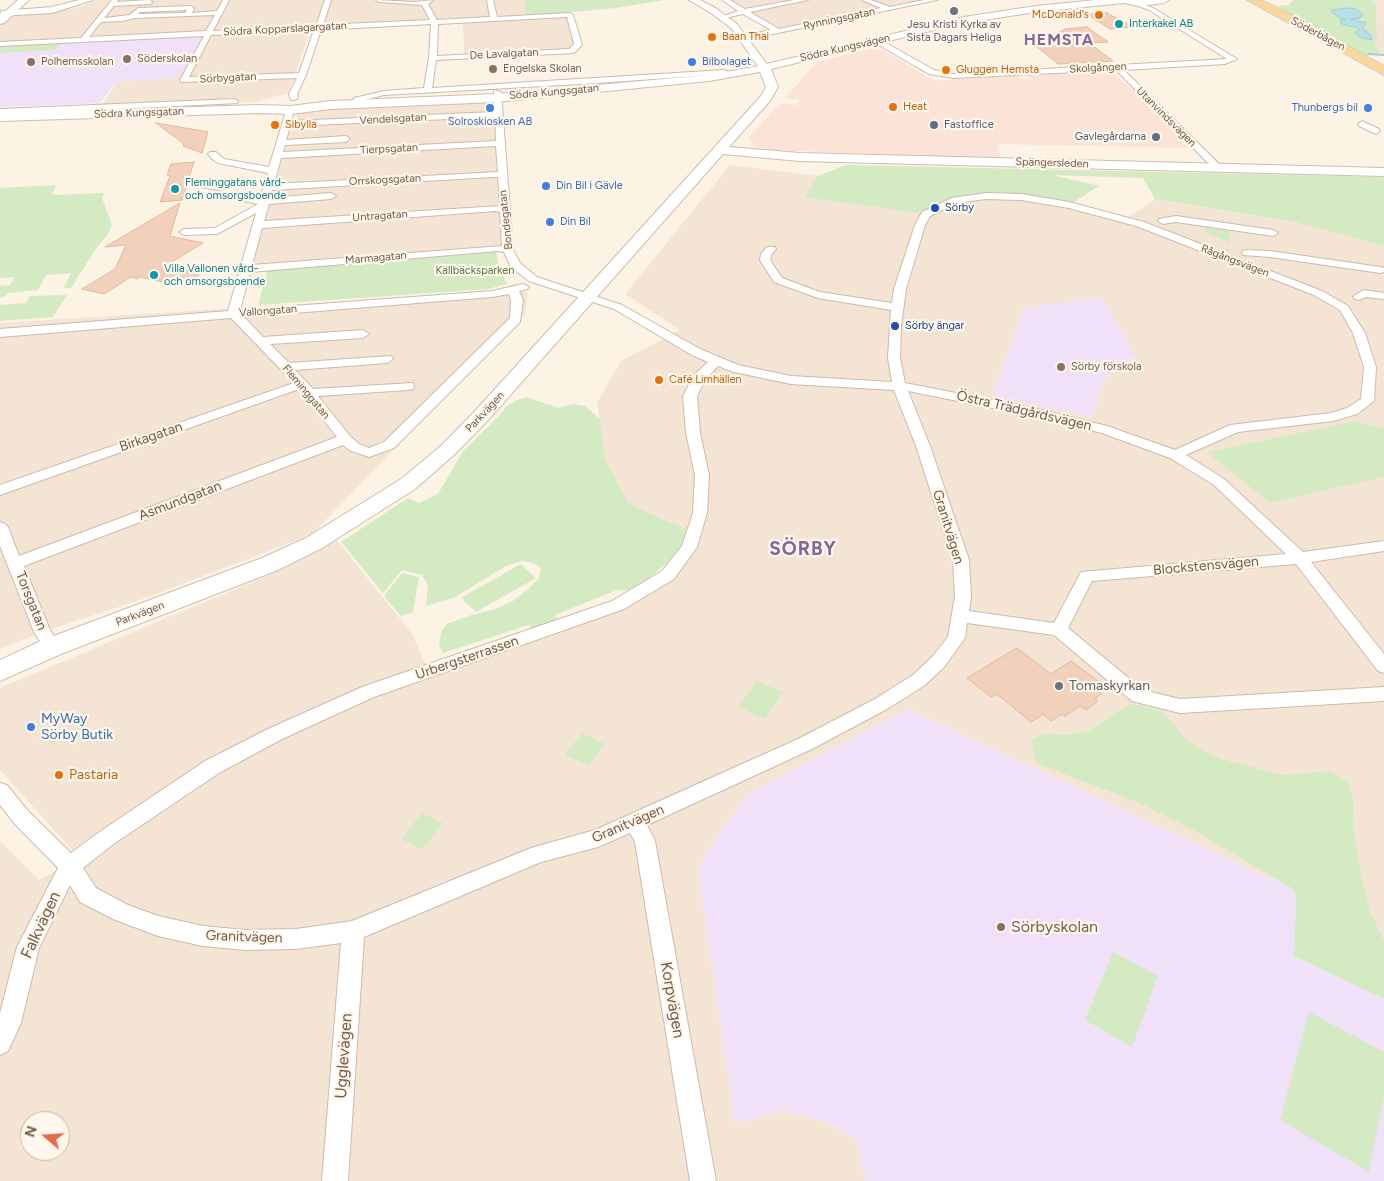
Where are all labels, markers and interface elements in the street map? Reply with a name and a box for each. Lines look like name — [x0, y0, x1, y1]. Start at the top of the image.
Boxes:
street label: Rynningsgatan — [802, 5, 876, 33]
marker: Jesu Kristi Kyrka av Sista Dagars Heliga — [948, 5, 960, 17]
place label: McDonald's — [1032, 8, 1089, 22]
marker: McDonald's — [1093, 9, 1105, 21]
street label: Söderbågen — [1288, 14, 1348, 54]
place label: Interkakel AB — [1129, 17, 1193, 31]
place label: Jesu Kristi Kyrka av Sista Dagars Heliga — [906, 18, 1002, 44]
marker: Interkakel AB — [1113, 18, 1125, 30]
street label: Södra Kopparslagargatan — [223, 19, 347, 39]
place label: Baan Thai — [722, 30, 769, 44]
district label: HEMSTA — [1023, 30, 1095, 50]
marker: Baan Thai — [706, 31, 718, 43]
street label: Södra Kungsvägen — [799, 31, 891, 65]
street label: De Lavalgatan — [469, 46, 539, 62]
place label: Söderskolan — [137, 52, 197, 66]
marker: Söderskolan — [121, 53, 133, 65]
place label: Polhemsskolan — [41, 55, 114, 69]
place label: Bilbolaget — [702, 55, 751, 69]
marker: Polhemsskolan — [25, 56, 37, 68]
marker: Bilbolaget — [686, 56, 698, 68]
street label: Skolgången — [1069, 60, 1127, 76]
place label: Engelska Skolan — [503, 62, 582, 76]
marker: Engelska Skolan — [487, 63, 499, 75]
place label: Gluggen Hemsta — [956, 63, 1039, 77]
marker: Gluggen Hemsta — [940, 64, 952, 76]
street label: Sörbygatan — [199, 70, 257, 86]
street label: Södra Kungsgatan — [509, 81, 599, 103]
street label: Utanvindsvägen — [1133, 84, 1199, 150]
place label: Heat — [903, 100, 927, 114]
marker: Heat — [887, 101, 899, 113]
place label: Thunbergs bil — [1292, 101, 1358, 115]
marker: Solroskiosken AB — [484, 102, 496, 114]
marker: Thunbergs bil — [1362, 102, 1374, 114]
street label: Södra Kungsgatan — [94, 105, 184, 121]
street label: Vendelsgatan — [359, 111, 427, 127]
place label: Solroskiosken AB — [448, 115, 532, 129]
place label: Sibylla — [285, 118, 317, 132]
place label: Fastoffice — [944, 118, 994, 132]
marker: Sibylla — [269, 119, 281, 131]
marker: Fastoffice — [928, 119, 940, 131]
place label: Gavlegårdarna — [1075, 130, 1146, 144]
marker: Gavlegårdarna — [1150, 131, 1162, 143]
street label: Tierpsgatan — [360, 141, 418, 157]
street label: Spängersleden — [1015, 155, 1089, 171]
street label: Orrskogsgatan — [349, 172, 421, 188]
place label: Fleminggatans vård- och omsorgsboende — [185, 176, 286, 202]
place label: Din Bil i Gävle — [556, 179, 623, 193]
marker: Din Bil i Gävle — [540, 180, 552, 192]
marker: Fleminggatans vård- och omsorgsboende — [169, 183, 181, 195]
street label: Bondegatan — [496, 190, 516, 250]
place label: Sörby — [945, 201, 974, 215]
marker: Sörby — [929, 202, 941, 214]
street label: Untragatan — [352, 207, 408, 225]
place label: Din Bil — [560, 215, 591, 229]
marker: Din Bil — [544, 216, 556, 228]
street label: Rågångsvägen — [1199, 242, 1271, 280]
street label: Marmagatan — [345, 249, 407, 267]
place label: Villa Vallonen vård- och omsorgsboende — [164, 262, 265, 288]
park label: Källbäcksparken — [436, 264, 514, 278]
marker: Villa Vallonen vård- och omsorgsboende — [148, 269, 160, 281]
street label: Vallongatan — [239, 302, 297, 320]
place label: Sörby ängar — [905, 319, 964, 333]
marker: Sörby ängar — [889, 320, 901, 332]
place label: Sörby förskola — [1071, 360, 1142, 374]
marker: Sörby förskola — [1055, 361, 1067, 373]
street label: Fleminggatan — [279, 362, 333, 422]
place label: Café Limhällen — [669, 373, 742, 387]
marker: Café Limhällen — [653, 374, 665, 386]
street label: Östra Trädgårdsvägen — [955, 387, 1093, 435]
street label: Parkvägen — [463, 389, 507, 435]
street label: Birkagatan — [117, 418, 185, 456]
street label: Asmundgatan — [136, 478, 224, 524]
street label: Granitvägen — [929, 488, 967, 566]
district label: SÖRBY — [769, 538, 837, 560]
street label: Blockstensvägen — [1152, 553, 1260, 579]
street label: Torsgatan — [12, 569, 50, 633]
street label: Parkvägen — [114, 599, 166, 629]
street label: Urbergsterrassen — [413, 632, 521, 684]
place label: Tomaskyrkan — [1069, 678, 1150, 694]
marker: Tomaskyrkan — [1053, 680, 1065, 692]
place label: MyWay Sörby Butik — [41, 711, 113, 744]
marker: MyWay Sörby Butik — [25, 721, 37, 733]
place label: Pastaria — [69, 767, 118, 783]
marker: Pastaria — [53, 769, 65, 781]
street label: Granitvägen — [589, 801, 667, 847]
street label: Falkvägen — [17, 889, 65, 961]
place label: Sörbyskolan — [1011, 917, 1098, 937]
marker: Sörbyskolan — [995, 921, 1007, 933]
street label: Granitvägen — [205, 927, 283, 947]
street label: Korpvägen — [656, 960, 688, 1040]
street label: Ugglevägen — [331, 1013, 357, 1099]
north arrow — [20, 1111, 70, 1161]
text: N — [21, 1124, 41, 1139]

